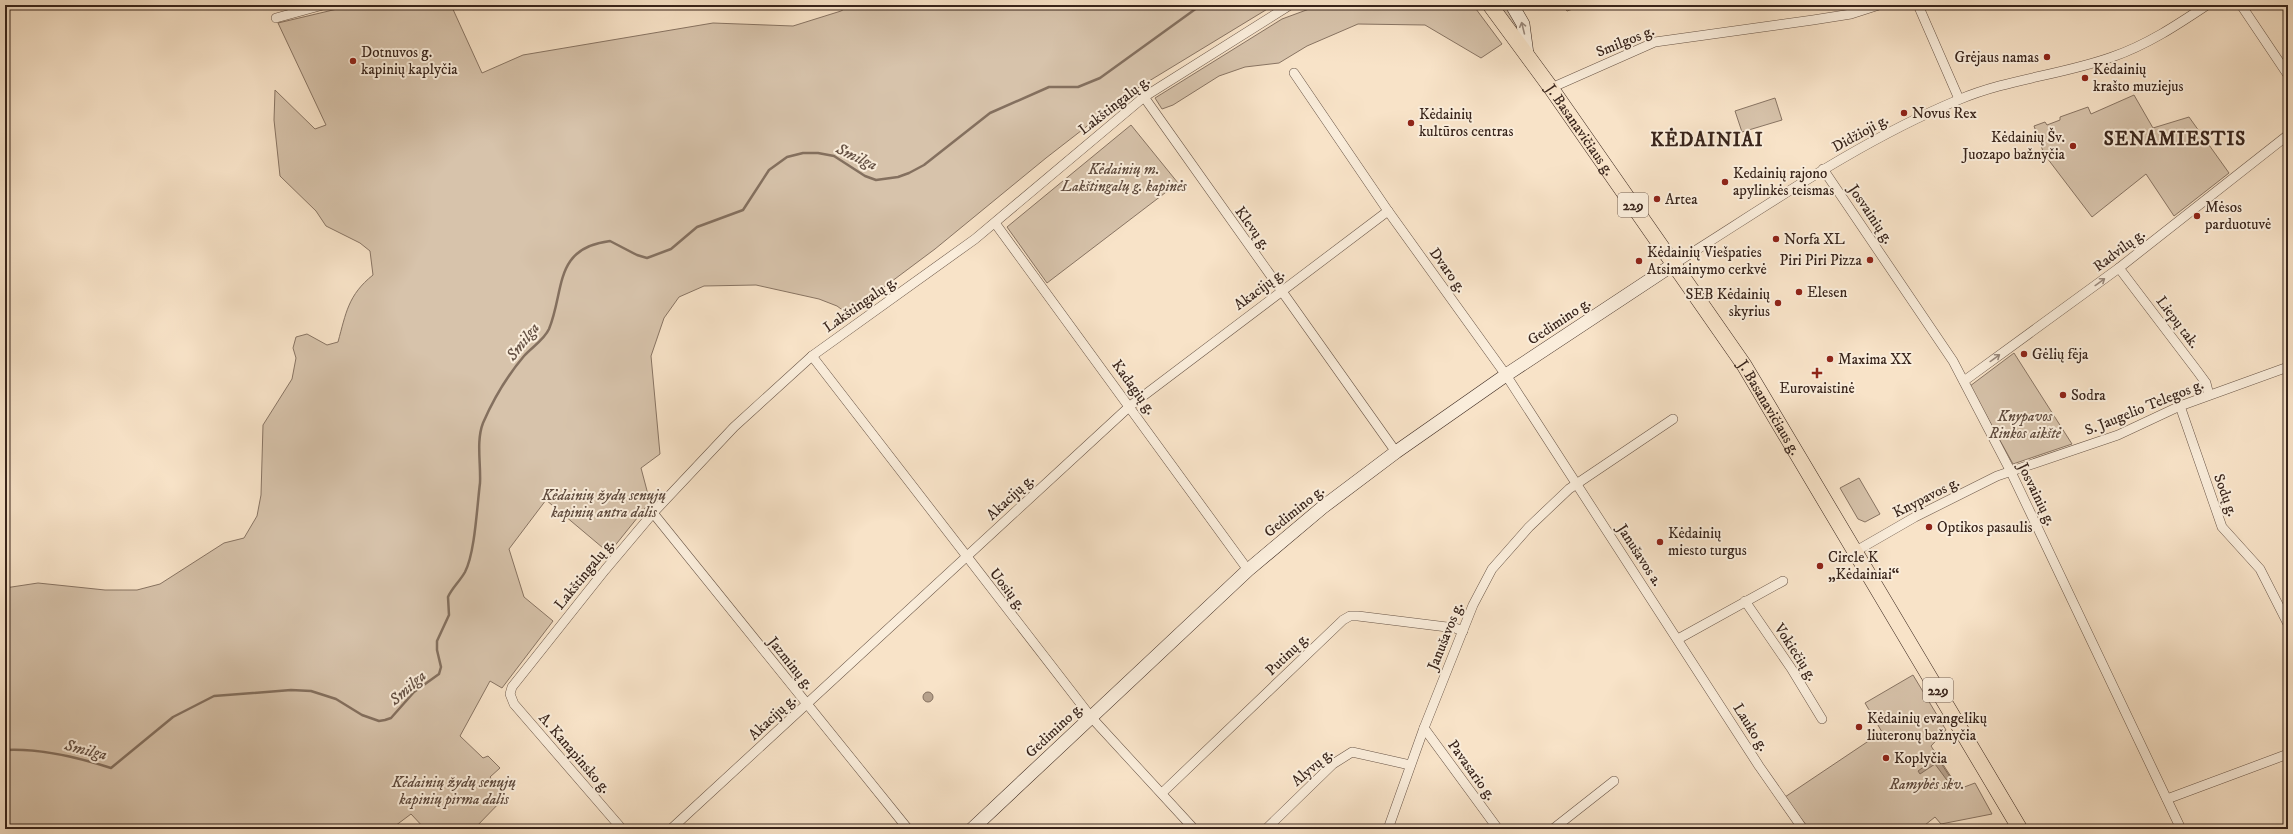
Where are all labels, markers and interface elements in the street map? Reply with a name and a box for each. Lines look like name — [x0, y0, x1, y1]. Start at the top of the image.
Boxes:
street label: Smilgos g. — [1593, 21, 1657, 62]
one-way arrow — [1519, 22, 1526, 35]
place label: Dotnuvos g. kapinių kaplyčia — [361, 43, 458, 79]
place label: Grėjaus namas — [1954, 48, 2039, 67]
marker: Grėjaus namas — [2042, 52, 2052, 62]
marker: Dotnuvos g. kapinių kaplyčia — [348, 56, 358, 66]
place label: Kėdainių krašto muziejus — [2093, 60, 2184, 96]
street label: Lakštingalų g. — [1075, 72, 1154, 139]
marker: Kėdainių krašto muziejus — [2080, 73, 2090, 83]
street label: J. Basanavičiaus g. — [1540, 79, 1618, 180]
place label: Novus Rex — [1912, 104, 1977, 123]
place label: Kėdainių kultūros centras — [1419, 105, 1513, 141]
marker: Novus Rex — [1899, 108, 1909, 118]
street label: Didžioji g. — [1829, 110, 1892, 157]
marker: Kėdainių kultūros centras — [1406, 118, 1416, 128]
district label: KĖDAINIAI — [1650, 127, 1764, 152]
place label: Kėdainių Šv. Juozapo bažnyčia — [1960, 127, 2066, 164]
district label: SENAMIESTIS — [2104, 128, 2246, 151]
water label: Smilga — [832, 138, 880, 175]
marker: Kėdainių Šv. Juozapo bažnyčia — [2068, 141, 2078, 151]
park label: Kėdainių m. Lakštingalų g. kapinės — [1060, 160, 1187, 196]
place label: Kedainių rajono apylinkės teismas — [1733, 164, 1834, 200]
marker: Kedainių rajono apylinkės teismas — [1720, 177, 1730, 187]
street label: Josvainių g. — [1843, 179, 1897, 248]
place label: Artea — [1665, 190, 1698, 209]
road number: 229 — [1618, 193, 1648, 217]
marker: Artea — [1652, 194, 1662, 204]
place label: Mėsos parduotuvė — [2204, 198, 2271, 234]
street label: Klevų g. — [1230, 203, 1275, 254]
marker: Mėsos parduotuvė — [2192, 211, 2202, 221]
street label: Radvilų g. — [2090, 225, 2149, 276]
place label: Norfa XL — [1784, 230, 1845, 249]
marker: Norfa XL — [1771, 234, 1781, 244]
place label: Kėdainių Viešpaties Atsimainymo cerkvė — [1647, 243, 1767, 279]
street label: Dvaro g. — [1425, 244, 1470, 297]
place label: Piri Piri Pizza — [1780, 251, 1863, 270]
marker: Piri Piri Pizza — [1865, 255, 1875, 265]
marker: Kėdainių Viešpaties Atsimainymo cerkvė — [1634, 256, 1644, 266]
street label: Akacijų g. — [1230, 264, 1288, 315]
street label: Lakštingalų g. — [820, 272, 901, 337]
one-way arrow — [2094, 277, 2105, 286]
place label: Elesen — [1807, 283, 1848, 302]
place label: SEB Kėdainių skyrius — [1686, 285, 1770, 321]
marker: Elesen — [1794, 287, 1804, 297]
street label: Liepų tak. — [2152, 292, 2204, 352]
street label: Gedimino g. — [1524, 293, 1595, 350]
marker: SEB Kėdainių skyrius — [1773, 298, 1783, 308]
water label: Smilga — [501, 318, 544, 366]
place label: Gėlių fėja — [2032, 345, 2089, 364]
marker: Gėlių fėja — [2019, 349, 2029, 359]
place label: Maxima XX — [1838, 350, 1912, 369]
marker: Maxima XX — [1825, 354, 1835, 364]
one-way arrow — [1989, 354, 2000, 362]
street label: J. Basanavičiaus g. — [1732, 355, 1804, 459]
street label: Kadagių g. — [1107, 356, 1160, 418]
marker: Eurovaistinė — [1812, 368, 1822, 378]
street label: S. Jaugelio Telegos g. — [2082, 375, 2206, 440]
place label: Eurovaistinė — [1779, 379, 1855, 398]
place label: Sodra — [2071, 386, 2106, 405]
marker: Sodra — [2058, 390, 2068, 400]
park label: Knypavos Rinkos aikštė — [1988, 407, 2062, 443]
street label: Josvainių g. — [2012, 458, 2060, 529]
street label: Akacijų g. — [982, 470, 1038, 524]
street label: Sodų g. — [2209, 471, 2242, 519]
street label: Knypavos g. — [1890, 473, 1963, 522]
street label: Gedimino g. — [1260, 481, 1328, 542]
park label: Kėdainių žydų senųjų kapinių antra dalis — [541, 486, 666, 522]
place label: Optikos pasaulis — [1937, 518, 2033, 537]
street label: Janušavos a. — [1611, 519, 1667, 590]
marker: Optikos pasaulis — [1924, 522, 1934, 532]
place label: Kėdainių miesto turgus — [1668, 524, 1747, 560]
street label: Lakštingalų g. — [550, 535, 619, 614]
marker: Kėdainių miesto turgus — [1655, 537, 1665, 547]
place label: Circle K „Kėdainiai“ — [1828, 548, 1899, 584]
marker: Circle K „Kėdainiai“ — [1815, 561, 1825, 571]
street label: Uosių g. — [985, 564, 1030, 614]
street label: Janušavos g. — [1423, 600, 1468, 675]
street label: Vokiečių g. — [1769, 619, 1821, 685]
street label: Putinų g. — [1261, 629, 1313, 680]
street label: Jazminų g. — [762, 631, 818, 694]
water label: Smilga — [384, 666, 430, 710]
road number: 229 — [1923, 678, 1953, 702]
street label: Akacijų g. — [744, 690, 800, 744]
street label: Gedimino g. — [1021, 699, 1087, 762]
street label: Lauko g. — [1728, 700, 1773, 755]
street label: A. Kanapinsko g. — [534, 709, 615, 798]
place label: Kėdainių evangelikų liuteronų bažnyčia — [1867, 709, 1987, 745]
marker: Kėdainių evangelikų liuteronų bažnyčia — [1854, 722, 1864, 732]
water label: Smilga — [61, 735, 109, 765]
street label: Pavasario g. — [1443, 736, 1500, 804]
street label: Alyvų g. — [1288, 744, 1337, 791]
place label: Koplyčia — [1894, 749, 1948, 768]
marker: Koplyčia — [1881, 753, 1891, 763]
park label: Kėdainių žydų senųjų kapinių pirma dalis — [391, 773, 516, 809]
park label: Ramybės skv. — [1888, 775, 1965, 794]

